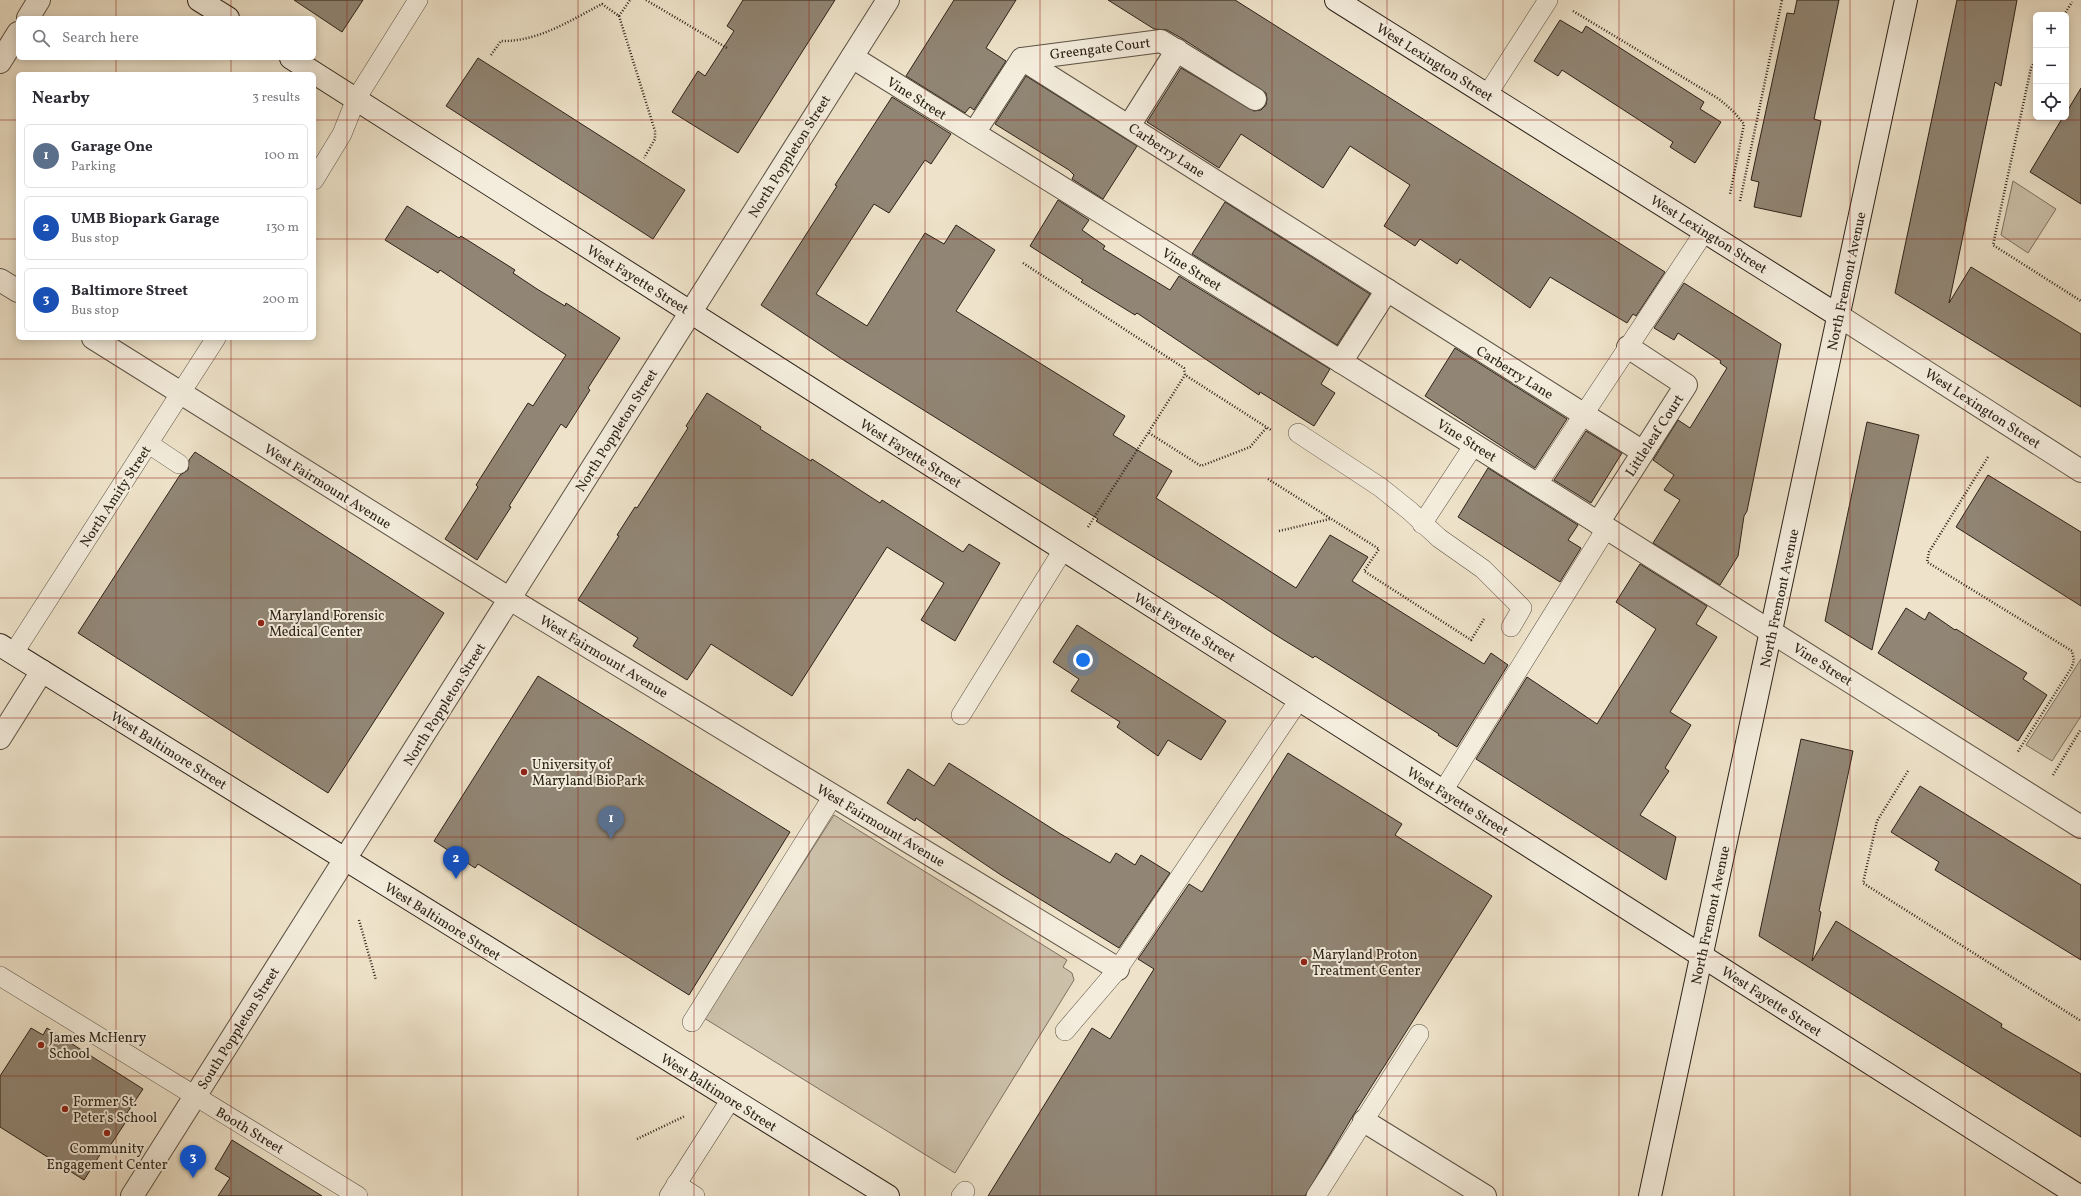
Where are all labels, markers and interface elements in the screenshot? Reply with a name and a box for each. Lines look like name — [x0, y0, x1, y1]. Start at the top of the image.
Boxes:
map controls — [2033, 12, 2069, 120]
button: + — [2033, 12, 2069, 48]
search box — [16, 16, 316, 60]
street label: West Lexington Street — [1372, 19, 1496, 107]
icon: search — [30, 27, 52, 49]
text: Search here — [62, 28, 139, 49]
street label: Greengate Court — [1049, 34, 1152, 65]
button: − — [2033, 48, 2069, 84]
street label: Vine Street — [883, 73, 950, 125]
button: locate — [2033, 84, 2069, 120]
text: Nearby — [32, 87, 90, 110]
text: 3 results — [252, 89, 300, 107]
street label: North Poppleton Street — [745, 92, 836, 222]
street label: Carberry Lane — [1124, 119, 1208, 183]
text: Garage One — [71, 137, 153, 158]
text: 1 — [43, 147, 49, 165]
text: 100 m — [264, 147, 299, 165]
text: Parking — [71, 158, 116, 176]
street label: West Lexington Street — [1646, 191, 1770, 279]
text: UMB Biopark Garage — [71, 209, 219, 230]
street label: North Fremont Avenue — [1823, 210, 1872, 352]
text: 2 — [43, 219, 49, 237]
text: 130 m — [266, 219, 299, 237]
text: Bus stop — [71, 230, 119, 248]
street label: West Fayette Street — [583, 241, 692, 319]
street label: Vine Street — [1158, 244, 1225, 296]
text: Baltimore Street — [71, 281, 188, 302]
text: 3 — [43, 291, 49, 309]
text: 200 m — [262, 291, 299, 309]
text: Bus stop — [71, 302, 119, 320]
street label: Carberry Lane — [1472, 342, 1557, 405]
street label: West Lexington Street — [1920, 365, 2044, 454]
street label: North Poppleton Street — [572, 366, 663, 496]
street label: Littleleaf Court — [1622, 391, 1689, 481]
street label: West Fayette Street — [856, 415, 965, 493]
street label: Vine Street — [1433, 415, 1500, 467]
street label: West Fairmount Avenue — [260, 440, 395, 534]
street label: North Amity Street — [76, 442, 156, 551]
street label: North Fremont Avenue — [1756, 527, 1805, 669]
street label: West Fayette Street — [1130, 589, 1239, 667]
place label: Maryland Forensic Medical Center — [269, 607, 385, 642]
street label: West Fairmount Avenue — [535, 611, 671, 703]
marker: Maryland Forensic Medical Center — [256, 618, 266, 628]
street label: Vine Street — [1789, 639, 1856, 691]
street label: North Poppleton Street — [400, 640, 491, 770]
your location — [1073, 650, 1093, 670]
street label: West Baltimore Street — [106, 708, 230, 795]
place label: University of Maryland BioPark — [532, 756, 645, 791]
street label: West Fayette Street — [1403, 763, 1512, 841]
marker: University of Maryland BioPark — [519, 767, 529, 777]
street label: West Fairmount Avenue — [812, 780, 948, 872]
pin: 1 — [598, 806, 624, 839]
street label: North Fremont Avenue — [1687, 844, 1736, 986]
pin: 2 — [443, 846, 469, 879]
street label: West Baltimore Street — [380, 879, 504, 966]
place label: Maryland Proton Treatment Center — [1312, 946, 1420, 981]
marker: Maryland Proton Treatment Center — [1299, 957, 1309, 967]
street label: West Fayette Street — [1717, 963, 1825, 1042]
street label: South Poppleton Street — [194, 964, 285, 1094]
place label: James McHenry School — [49, 1029, 147, 1064]
marker: James McHenry School — [36, 1040, 46, 1050]
street label: West Baltimore Street — [656, 1050, 780, 1137]
place label: Former St. Peter's School — [73, 1093, 157, 1128]
street label: Booth Street — [212, 1103, 287, 1159]
marker: Former St. Peter's School — [60, 1104, 70, 1114]
marker: Community Engagement Center — [102, 1128, 112, 1138]
place label: Community Engagement Center — [46, 1140, 168, 1175]
pin: 3 — [180, 1145, 206, 1178]

